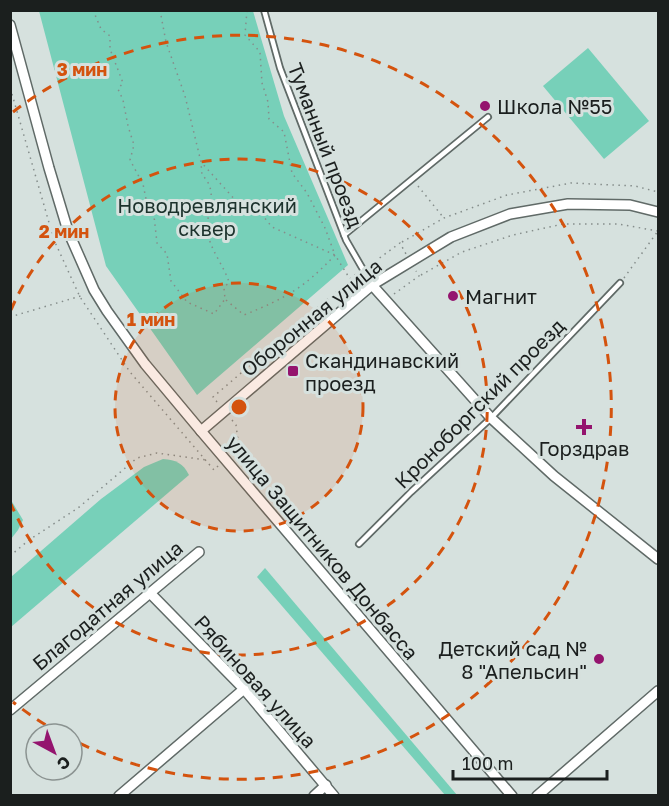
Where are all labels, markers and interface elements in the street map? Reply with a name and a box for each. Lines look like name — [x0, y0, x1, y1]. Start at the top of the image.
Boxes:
text: 3 мин — [57, 58, 107, 80]
street label: Туманный проезд — [284, 59, 368, 231]
place label: Школа №55 — [497, 94, 612, 118]
marker: Школа №55 — [478, 99, 492, 113]
park label: Новодревлянский сквер — [117, 193, 297, 240]
text: 2 мин — [39, 220, 89, 242]
street label: Оборонная улица — [236, 253, 386, 381]
place label: Магнит — [465, 284, 537, 308]
marker: Магнит — [446, 289, 460, 303]
text: 1 мин — [127, 308, 175, 330]
street label: Кроноборгский проезд — [389, 313, 569, 493]
place label: Скандинавский проезд — [305, 348, 459, 395]
marker: Скандинавский проезд — [286, 364, 300, 378]
centre of rings — [229, 397, 249, 417]
marker: Горздрав — [577, 420, 591, 434]
street label: улица Защитников Донбасса — [222, 430, 424, 664]
place label: Горздрав — [539, 436, 629, 460]
street label: Благодатная улица — [27, 535, 187, 675]
street label: Рябиновая улица — [190, 610, 322, 752]
place label: Детский сад № 8 "Апельсин" — [439, 636, 587, 683]
marker: Детский сад № 8 "Апельсин" — [592, 652, 606, 666]
north arrow — [24, 722, 84, 782]
scale bar — [453, 743, 608, 781]
text: С — [53, 752, 75, 775]
text: 100 m — [462, 752, 513, 774]

